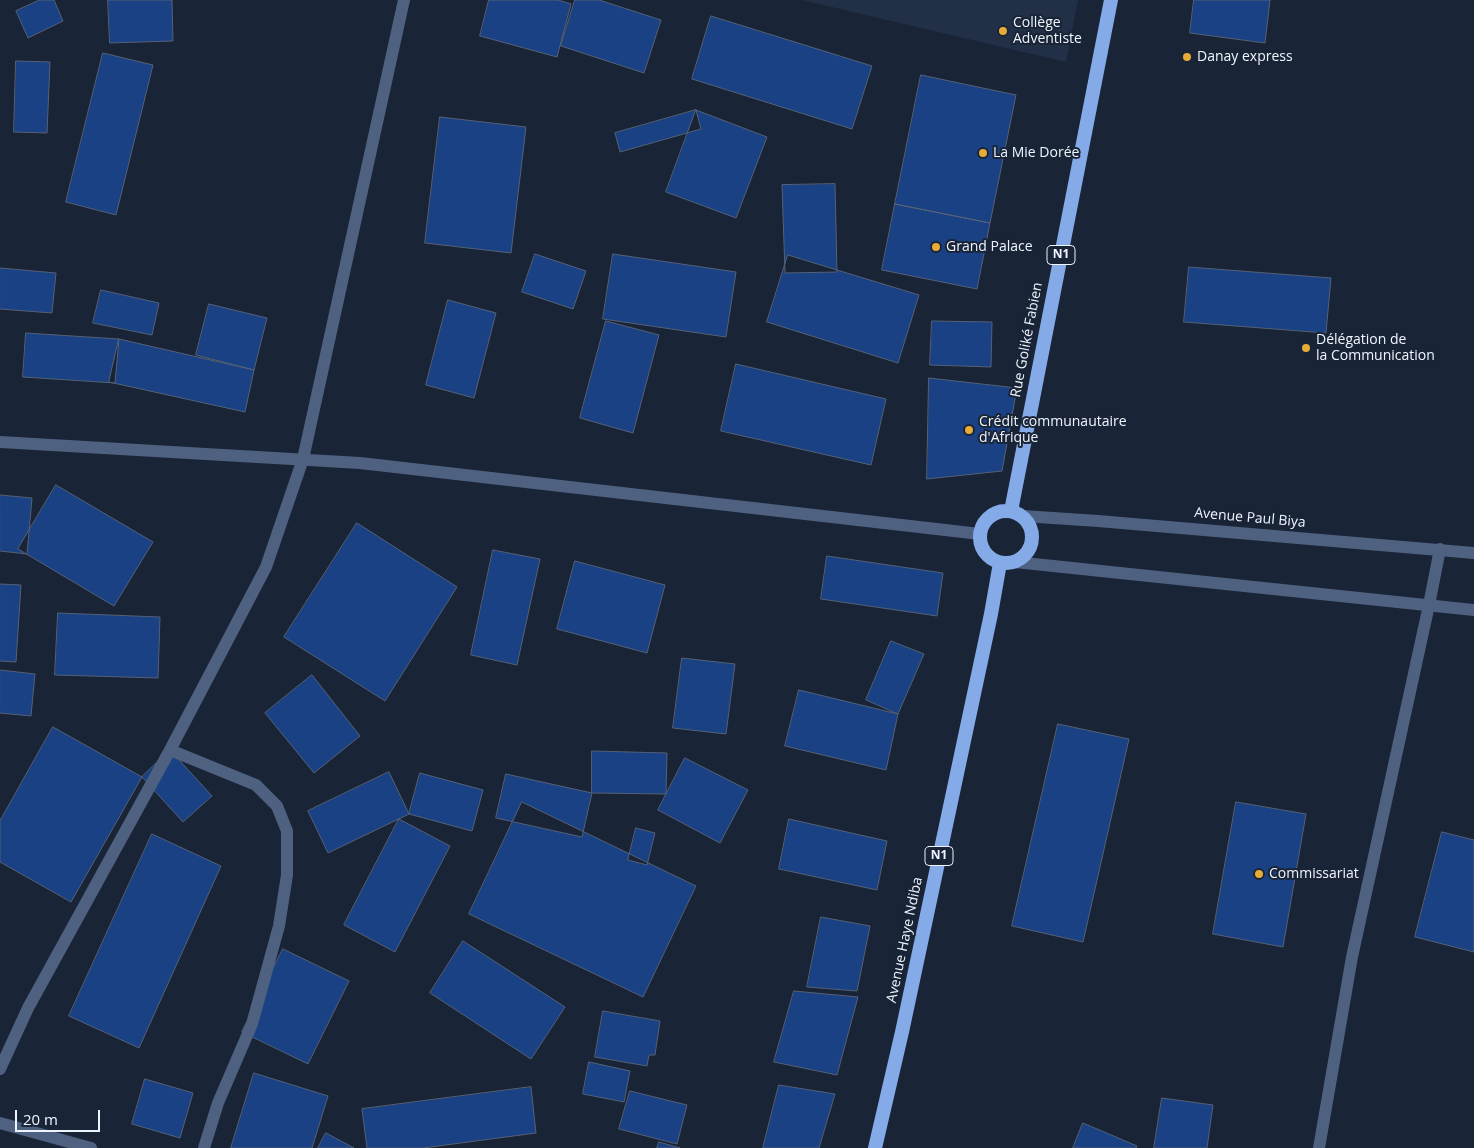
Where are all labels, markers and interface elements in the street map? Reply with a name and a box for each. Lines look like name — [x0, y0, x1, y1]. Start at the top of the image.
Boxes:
place label: Collège Adventiste — [1013, 15, 1082, 48]
marker: Collège Adventiste — [997, 25, 1009, 37]
place label: Danay express — [1197, 49, 1293, 65]
marker: Danay express — [1181, 51, 1193, 63]
place label: La Mie Dorée — [993, 145, 1079, 161]
marker: La Mie Dorée — [977, 147, 989, 159]
place label: Grand Palace — [946, 239, 1033, 255]
marker: Grand Palace — [930, 241, 942, 253]
road number: N1 — [1047, 246, 1075, 264]
street label: Rue Goliké Fabien — [1008, 281, 1046, 399]
place label: Délégation de la Communication — [1316, 332, 1435, 364]
marker: Délégation de la Communication — [1300, 342, 1312, 354]
place label: Crédit communautaire d'Afrique — [979, 414, 1127, 447]
marker: Crédit communautaire d'Afrique — [963, 424, 975, 436]
street label: Avenue Paul Biya — [1194, 505, 1306, 531]
road number: N1 — [925, 846, 953, 866]
place label: Commissariat — [1269, 866, 1359, 882]
marker: Commissariat — [1253, 868, 1265, 880]
street label: Avenue Haye Ndiba — [883, 876, 927, 1004]
scale bar — [18, 1100, 102, 1132]
text: 20 m — [23, 1109, 58, 1129]

